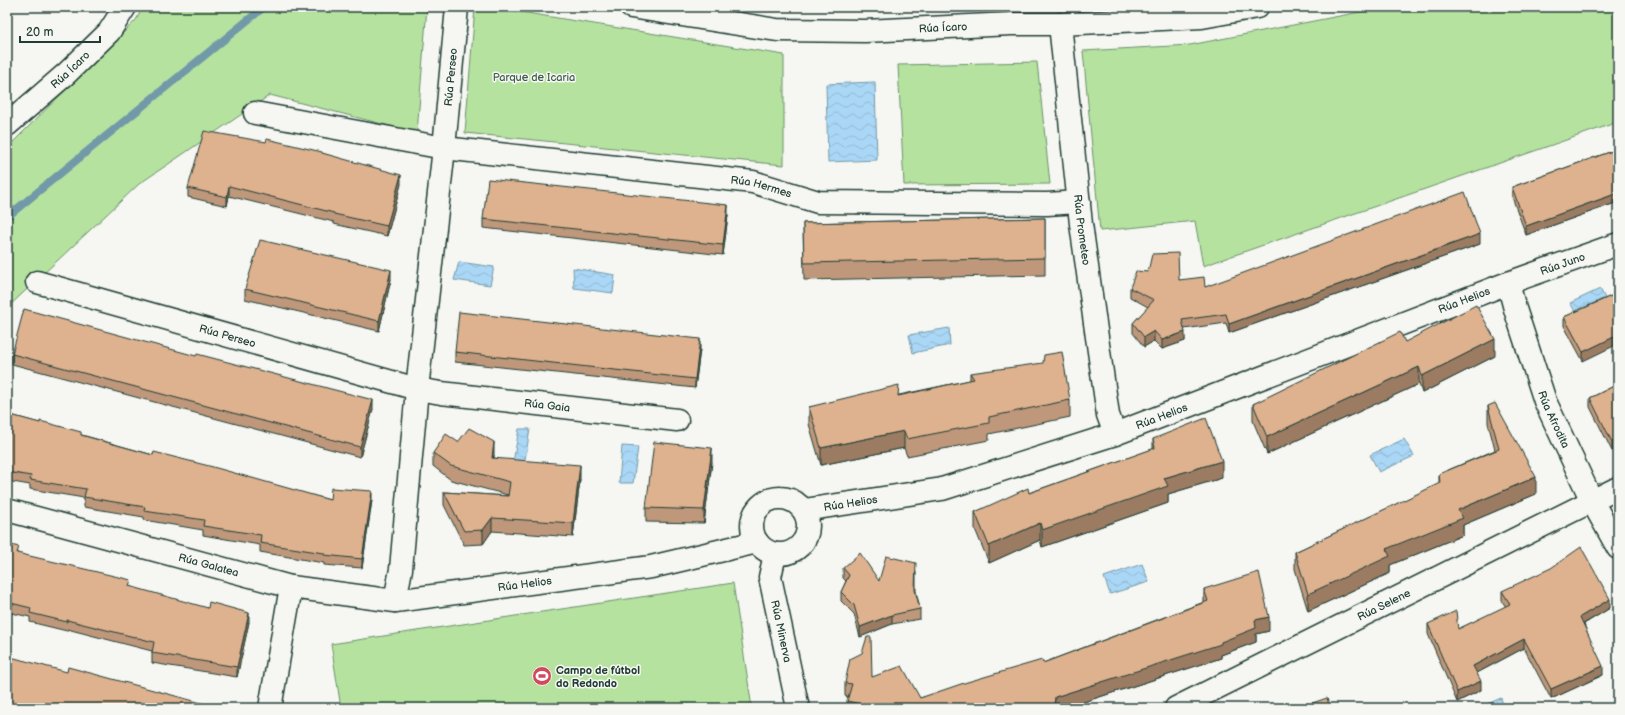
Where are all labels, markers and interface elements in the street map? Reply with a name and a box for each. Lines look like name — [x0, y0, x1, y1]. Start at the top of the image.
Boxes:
scale bar — [20, 18, 100, 44]
street label: Rúa Ícaro — [919, 20, 968, 35]
text: 20 m — [26, 25, 53, 40]
street label: Rúa Perseo — [441, 47, 460, 107]
street label: Rúa Ícaro — [48, 48, 92, 91]
park label: Parque de Icaria — [493, 71, 575, 84]
street label: Rúa Hermes — [730, 173, 794, 200]
street label: Rúa Prometeo — [1071, 194, 1093, 266]
street label: Rúa Juno — [1538, 250, 1587, 278]
street label: Rúa Helios — [1436, 284, 1492, 316]
street label: Rúa Perseo — [198, 322, 257, 350]
street label: Rúa Afrodita — [1536, 389, 1573, 450]
street label: Rúa Gaia — [523, 396, 571, 414]
street label: Rúa Helios — [1134, 400, 1190, 432]
street label: Rúa Helios — [823, 492, 879, 513]
street label: Rúa Galatea — [177, 550, 240, 579]
street label: Rúa Helios — [497, 574, 553, 594]
street label: Rúa Selene — [1355, 586, 1413, 623]
street label: Rúa Minerva — [769, 599, 795, 664]
place label: Campo de fútbol do Redondo — [556, 664, 640, 690]
sports icon: Campo de fútbol do Redondo — [531, 665, 553, 687]

